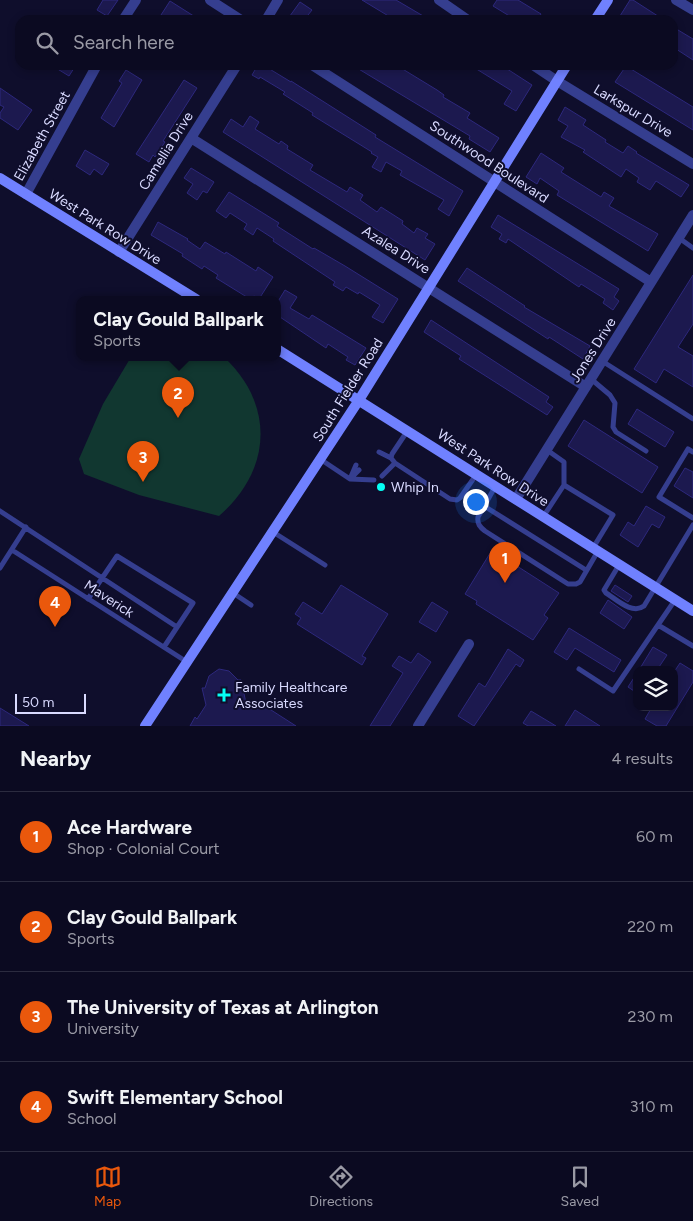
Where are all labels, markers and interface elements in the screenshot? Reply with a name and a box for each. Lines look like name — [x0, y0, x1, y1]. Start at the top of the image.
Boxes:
search box — [15, 15, 678, 70]
icon: search — [33, 29, 61, 57]
text: Search here — [73, 31, 175, 54]
street label: Larkspur Drive — [590, 81, 676, 141]
street label: Elizabeth Street — [10, 88, 74, 184]
street label: Camellia Drive — [135, 108, 197, 193]
street label: Southwood Boulevard — [426, 117, 552, 207]
street label: West Park Row Drive — [46, 186, 165, 269]
street label: Azalea Drive — [359, 222, 434, 278]
popup — [76, 296, 281, 361]
text: Clay Gould Ballpark — [93, 308, 264, 331]
street label: Jones Drive — [566, 314, 620, 386]
text: Sports — [93, 331, 141, 350]
street label: South Fielder Road — [309, 335, 387, 445]
pin: 2 — [162, 377, 194, 418]
street label: West Park Row Drive — [434, 426, 552, 511]
pin: 3 — [127, 441, 159, 482]
place label: Whip In — [391, 479, 439, 496]
marker: Whip In — [375, 481, 387, 493]
your location — [463, 489, 489, 515]
pin: 1 — [489, 542, 521, 583]
street label: Maverick — [81, 577, 137, 621]
pin: 4 — [39, 586, 71, 627]
map controls — [633, 666, 678, 711]
button: layers — [633, 666, 678, 711]
place label: Family Healthcare Associates — [235, 679, 348, 712]
marker: Family Healthcare Associates — [217, 688, 231, 702]
scale bar — [15, 691, 86, 714]
text: 50 m — [22, 694, 54, 711]
text: Nearby — [20, 746, 91, 771]
text: 4 results — [612, 749, 673, 768]
text: Ace Hardware — [67, 816, 192, 839]
text: 1 — [33, 827, 39, 846]
text: 60 m — [636, 827, 673, 846]
text: Shop · Colonial Court — [67, 839, 220, 858]
text: Clay Gould Ballpark — [67, 906, 237, 929]
text: 2 — [31, 917, 41, 936]
text: 220 m — [627, 917, 673, 936]
text: Sports — [67, 929, 114, 948]
text: The University of Texas at Arlington — [67, 996, 379, 1019]
text: 3 — [32, 1007, 40, 1026]
text: 230 m — [628, 1007, 673, 1026]
text: University — [67, 1019, 139, 1038]
text: Swift Elementary School — [67, 1086, 283, 1109]
text: 4 — [31, 1097, 41, 1116]
text: 310 m — [630, 1097, 673, 1116]
text: School — [67, 1109, 117, 1128]
tab: Map — [94, 1163, 122, 1210]
tab: Directions — [309, 1163, 373, 1210]
tab: Saved — [561, 1163, 599, 1210]

